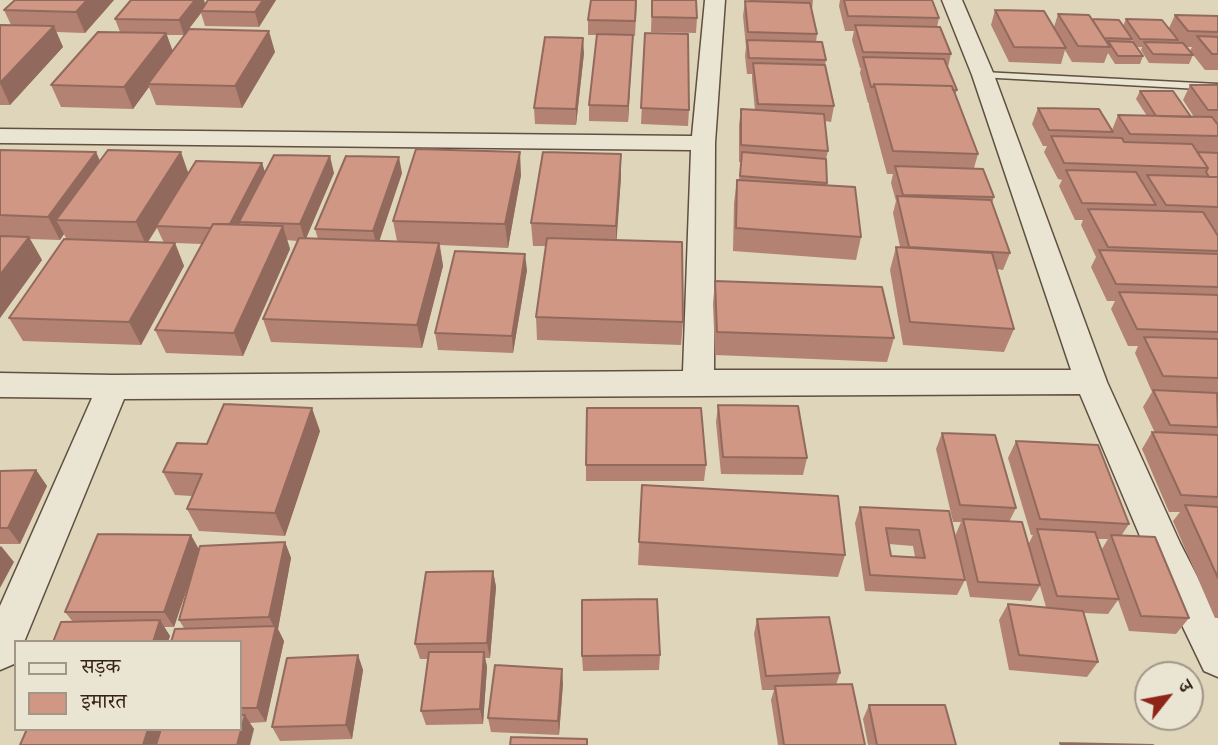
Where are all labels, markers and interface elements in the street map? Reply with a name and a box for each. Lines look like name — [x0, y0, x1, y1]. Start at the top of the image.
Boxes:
legend — [14, 640, 242, 731]
text: सड़क — [81, 652, 120, 680]
north arrow — [1134, 661, 1204, 731]
text: उ — [1172, 675, 1199, 697]
text: इमारत — [81, 687, 127, 715]

